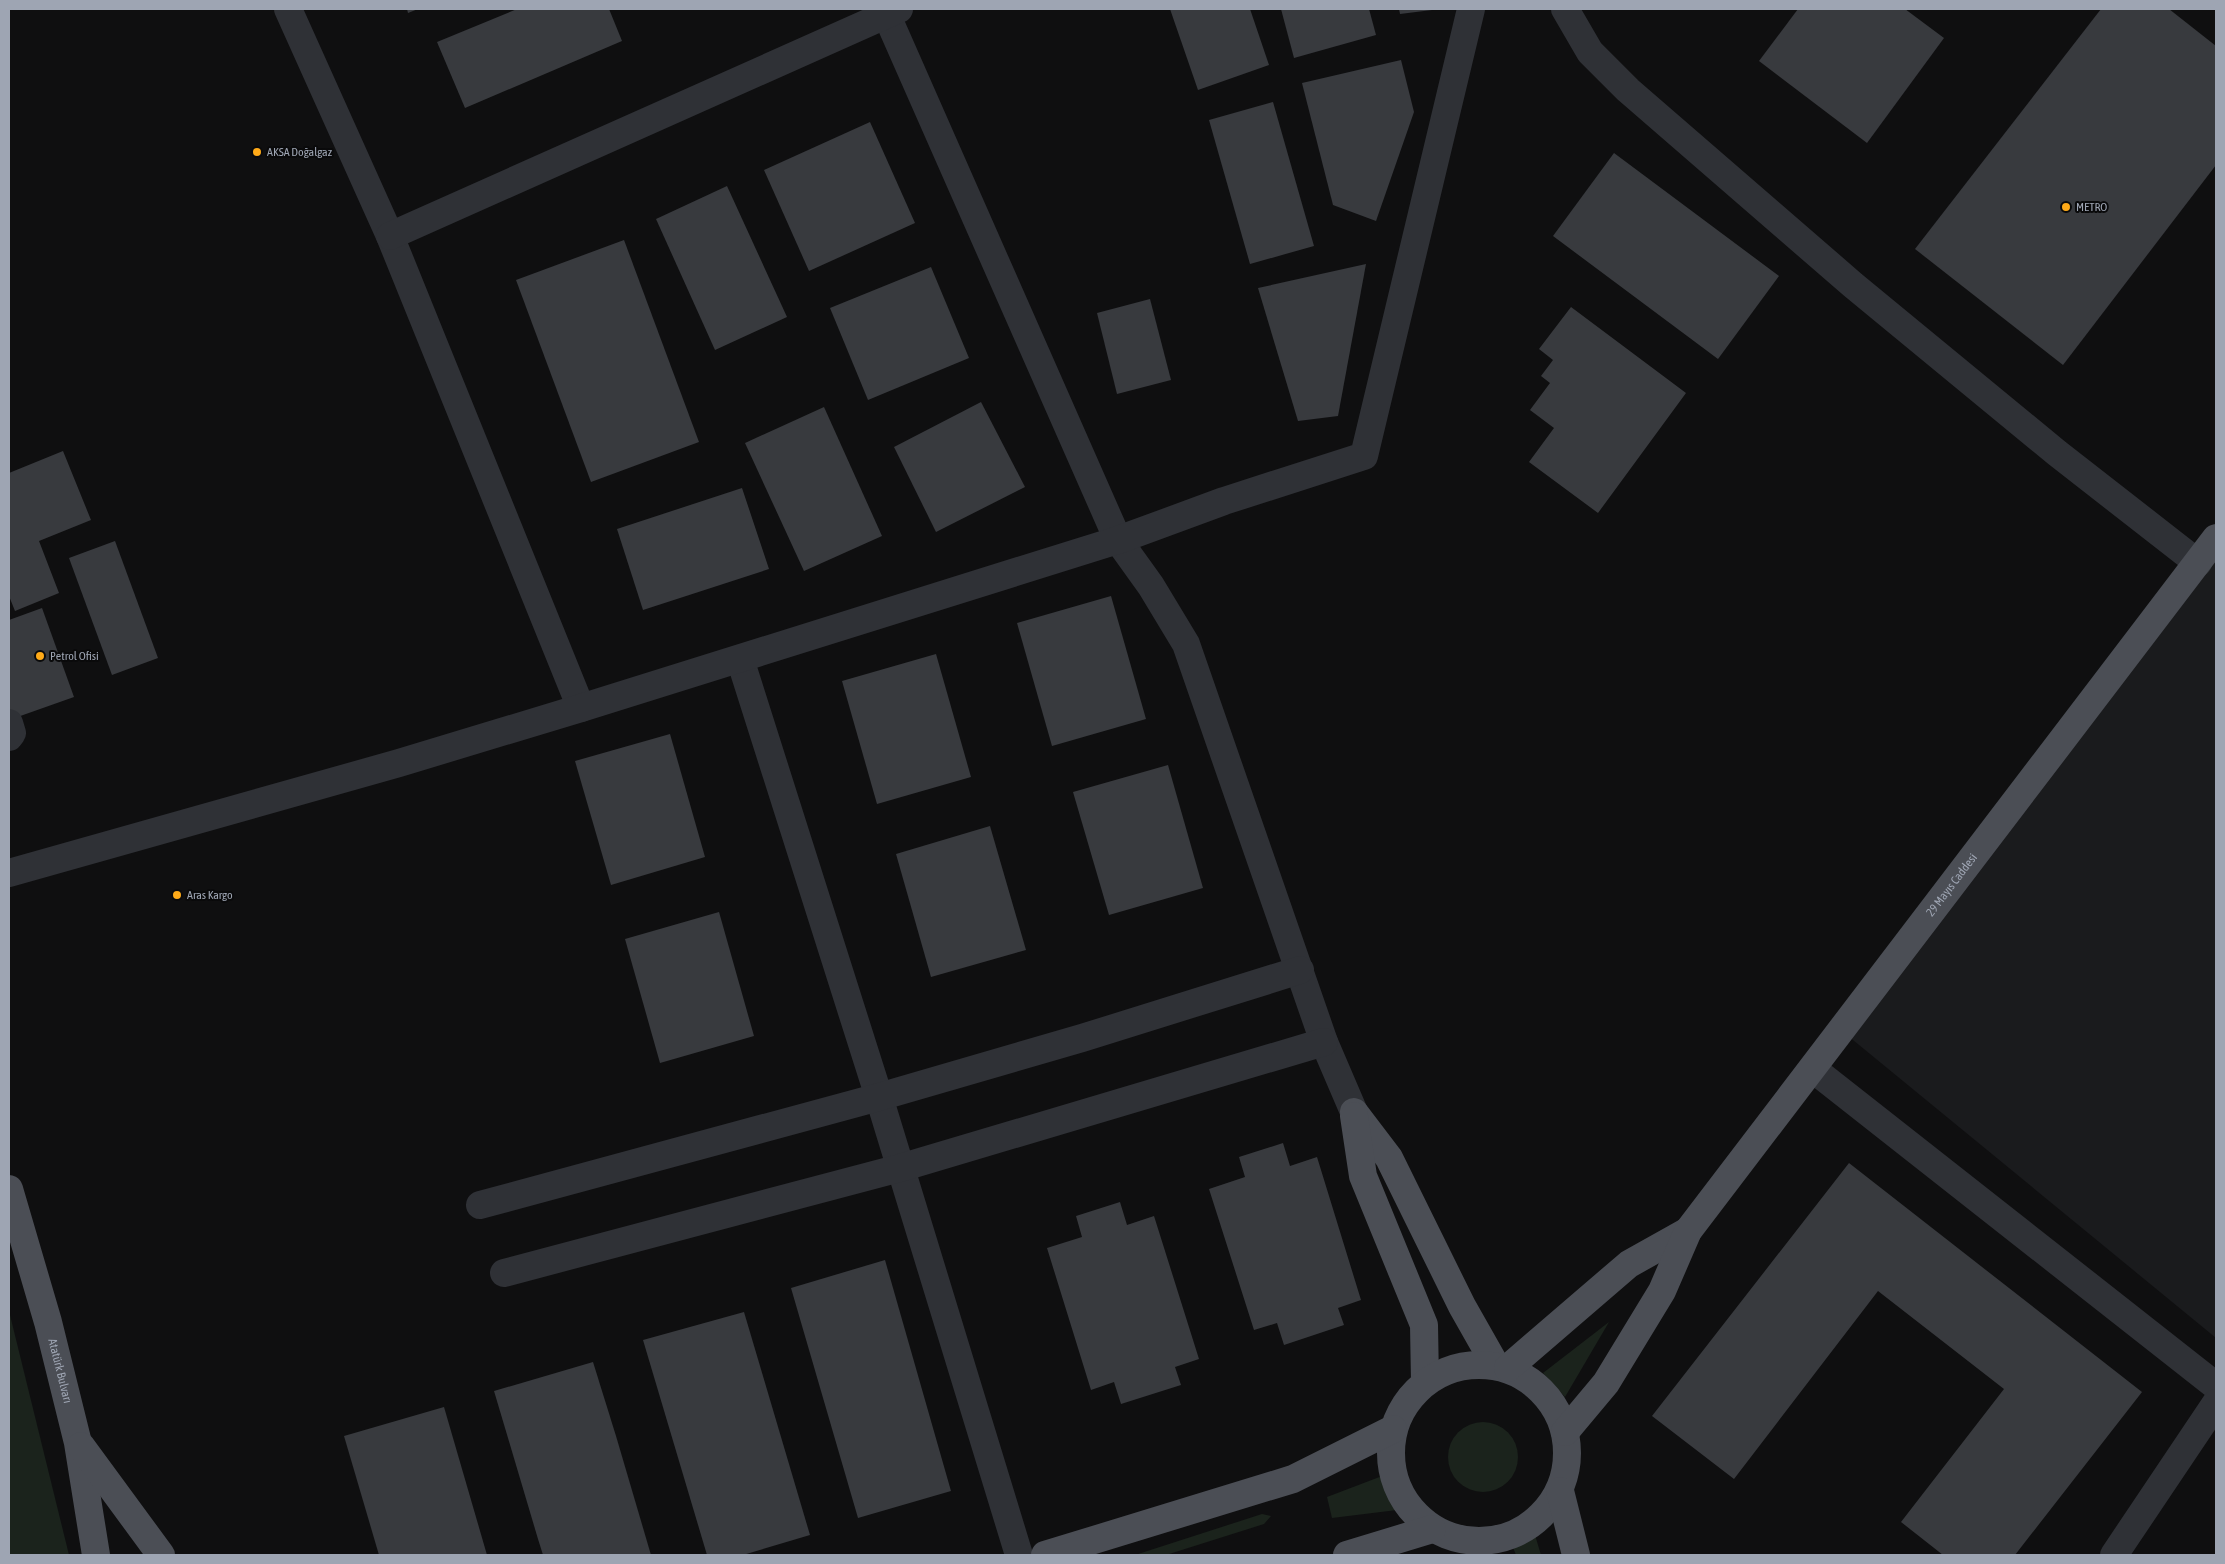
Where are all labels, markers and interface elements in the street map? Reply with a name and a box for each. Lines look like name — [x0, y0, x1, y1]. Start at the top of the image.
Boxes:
place label: AKSA Doğalgaz — [267, 145, 333, 159]
marker: AKSA Doğalgaz — [251, 146, 263, 158]
place label: METRO — [2076, 200, 2107, 214]
marker: METRO — [2060, 201, 2072, 213]
place label: Petrol Ofisi — [50, 649, 99, 663]
marker: Petrol Ofisi — [34, 650, 46, 662]
street label: 29 Mayıs Caddesi — [1923, 851, 1980, 919]
place label: Aras Kargo — [187, 888, 233, 902]
marker: Aras Kargo — [171, 889, 183, 901]
street label: Atatürk Bulvarı — [45, 1337, 75, 1405]

